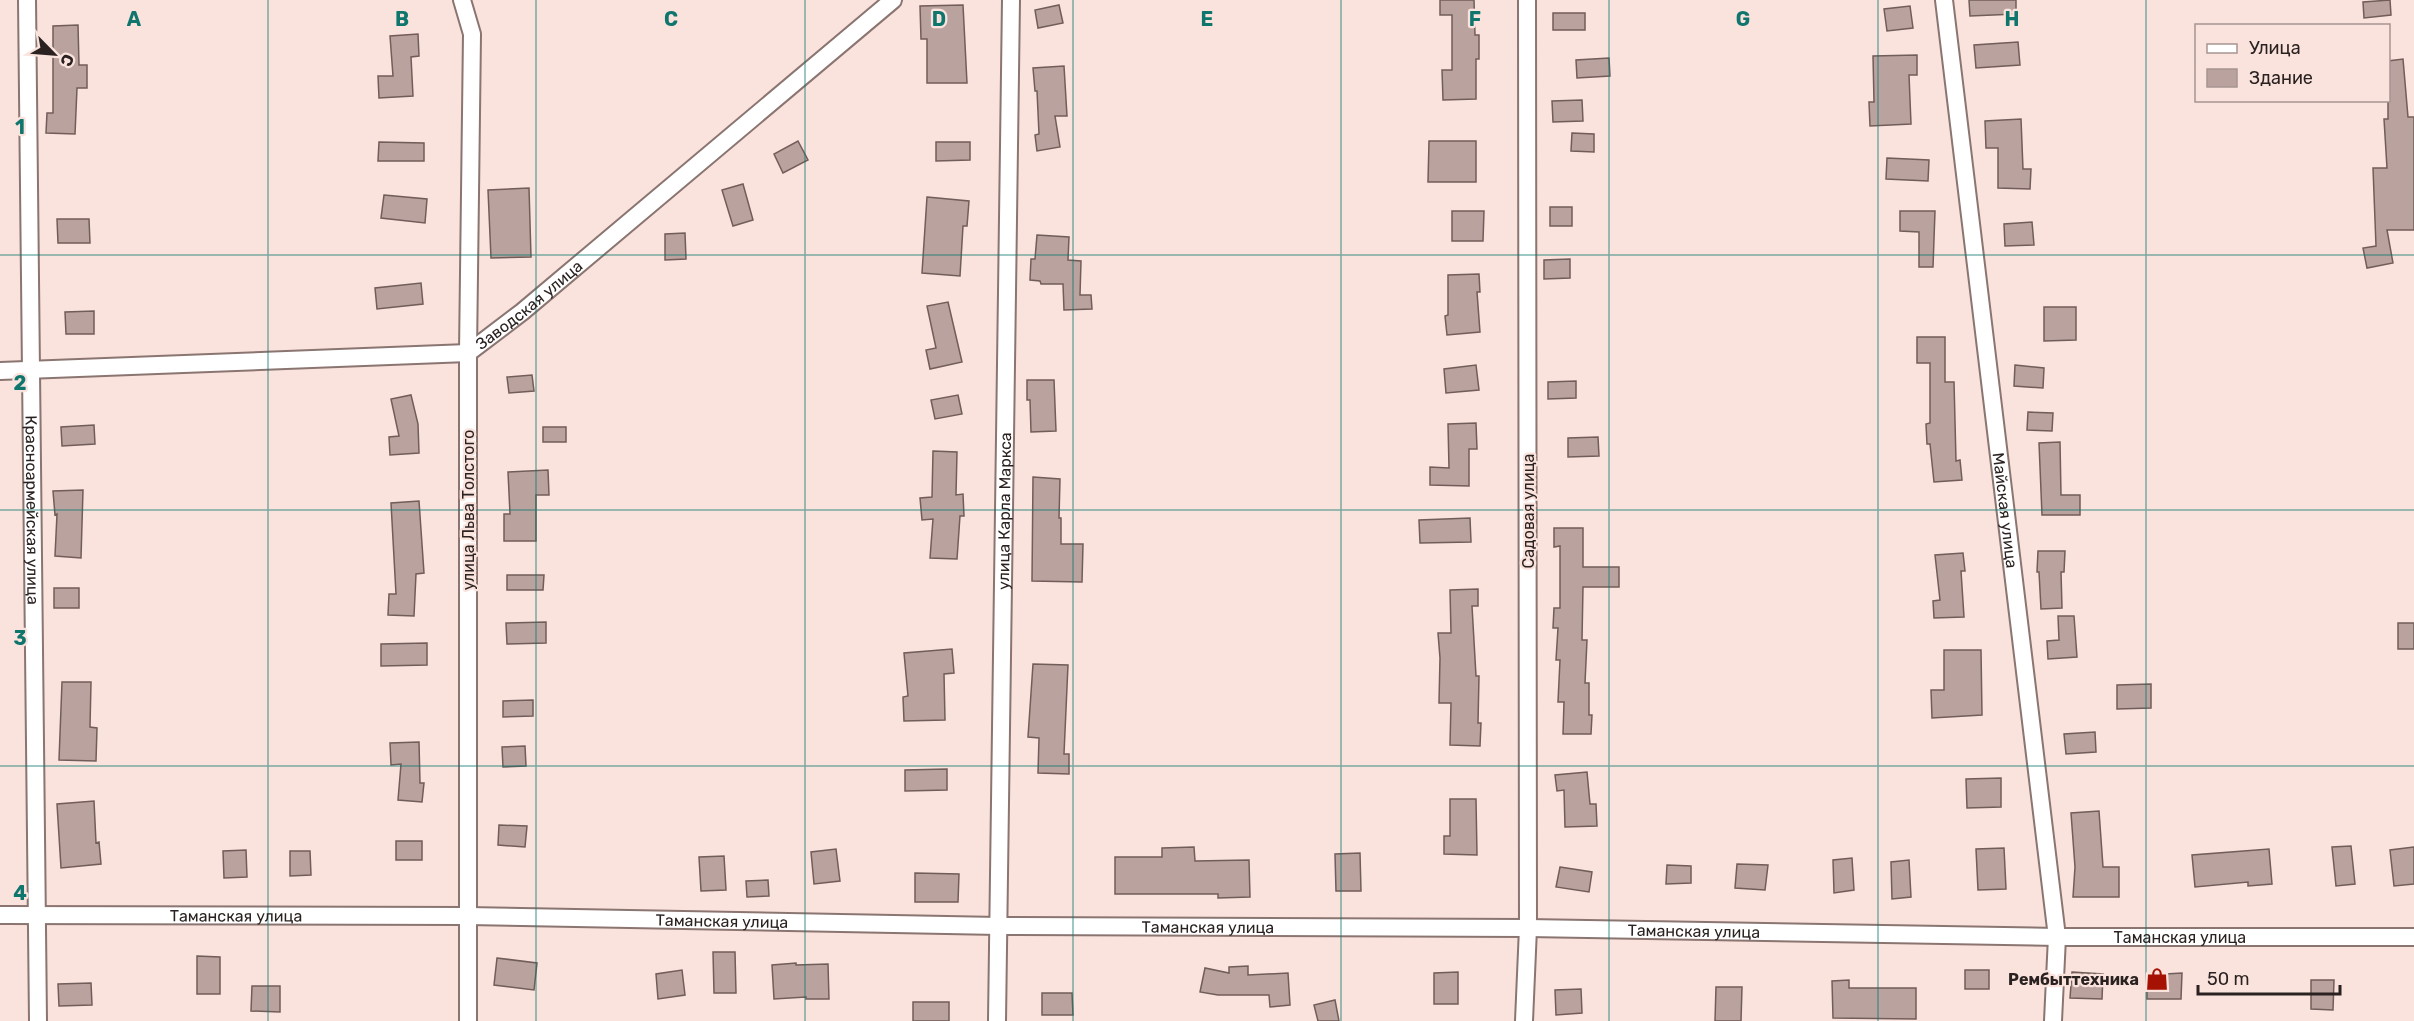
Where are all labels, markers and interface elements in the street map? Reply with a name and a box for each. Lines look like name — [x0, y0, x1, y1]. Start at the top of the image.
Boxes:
text: A — [127, 7, 142, 31]
text: B — [395, 7, 409, 31]
text: C — [664, 7, 678, 31]
text: D — [932, 7, 946, 31]
text: E — [1201, 7, 1213, 31]
text: F — [1469, 7, 1481, 31]
text: G — [1736, 7, 1750, 31]
text: H — [2005, 7, 2019, 31]
north arrow — [24, 24, 84, 84]
legend — [2195, 24, 2390, 102]
text: Улица — [2249, 37, 2301, 59]
text: С — [56, 51, 78, 69]
text: Здание — [2249, 67, 2313, 89]
text: 1 — [15, 115, 25, 139]
street label: Заводская улица — [472, 256, 586, 354]
text: 2 — [14, 371, 27, 395]
street label: Красноармейская улица — [21, 415, 43, 605]
street label: улица Льва Толстого — [459, 430, 478, 590]
street label: улица Карла Маркса — [994, 432, 1015, 590]
street label: Майская улица — [1989, 452, 2021, 569]
street label: Садовая улица — [1519, 454, 1538, 568]
text: 3 — [13, 626, 27, 650]
text: 4 — [13, 881, 27, 905]
street label: Таманская улица — [170, 906, 302, 926]
street label: Таманская улица — [655, 911, 788, 932]
street label: Таманская улица — [1142, 918, 1274, 937]
street label: Таманская улица — [1627, 921, 1760, 942]
street label: Таманская улица — [2114, 928, 2246, 947]
scale bar — [2198, 958, 2340, 996]
shop icon: Рембыттехника — [2144, 966, 2170, 992]
text: 50 m — [2207, 968, 2250, 990]
place label: Рембыттехника — [2008, 970, 2139, 989]

